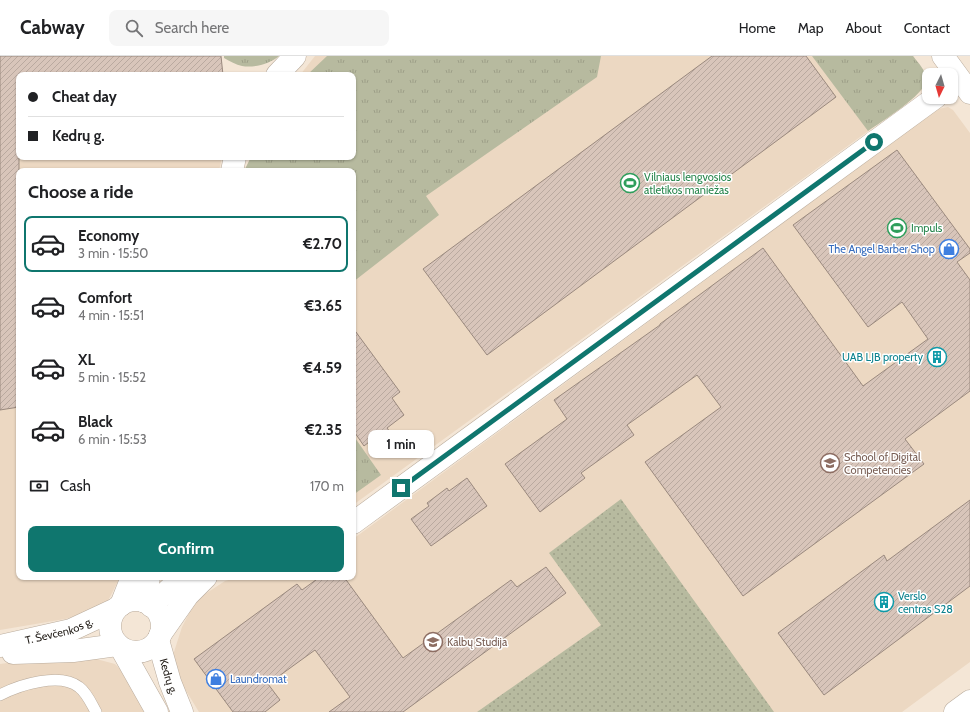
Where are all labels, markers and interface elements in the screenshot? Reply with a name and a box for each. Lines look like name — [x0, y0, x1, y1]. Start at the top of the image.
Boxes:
search box — [109, 10, 389, 46]
text: Cabway — [20, 16, 85, 39]
icon: search — [123, 17, 145, 39]
text: Search here — [155, 19, 229, 37]
text: Home — [739, 19, 776, 37]
text: Map — [798, 19, 823, 37]
text: About — [845, 19, 882, 37]
text: Contact — [904, 19, 950, 37]
north arrow — [922, 68, 958, 104]
map controls — [922, 68, 958, 104]
text: Cheat day — [52, 88, 117, 106]
text: Kedrų g. — [52, 127, 105, 145]
route start — [865, 133, 883, 151]
place label: Vilniaus lengvosios atletikos maniežas — [644, 170, 732, 197]
sports icon: Vilniaus lengvosios atletikos maniežas — [619, 172, 641, 194]
text: Choose a ride — [28, 181, 133, 203]
sports icon: Impuls — [886, 217, 908, 239]
place label: Impuls — [911, 221, 943, 235]
icon: car — [30, 226, 66, 262]
text: Economy — [78, 227, 139, 245]
text: €2.70 — [303, 235, 342, 253]
shop icon: The Angel Barber Shop — [938, 238, 960, 260]
place label: The Angel Barber Shop — [829, 242, 935, 256]
text: 3 min · 15:50 — [78, 245, 148, 261]
icon: car — [30, 288, 66, 324]
text: Comfort — [78, 289, 132, 307]
text: €3.65 — [304, 297, 342, 315]
text: 4 min · 15:51 — [78, 307, 144, 323]
building icon: UAB LJB property — [926, 346, 948, 368]
icon: car — [30, 350, 66, 386]
place label: UAB LJB property — [842, 350, 923, 364]
text: XL — [78, 351, 95, 369]
text: €4.59 — [303, 359, 342, 377]
text: 5 min · 15:52 — [78, 369, 146, 385]
icon: car — [30, 412, 66, 448]
text: Black — [78, 413, 113, 431]
text: €2.35 — [305, 421, 342, 439]
callout: 1 min — [368, 430, 434, 458]
text: 6 min · 15:53 — [78, 431, 147, 447]
text: 1 min — [386, 436, 416, 452]
place label: School of Digital Competencies — [844, 450, 921, 477]
school or university icon: School of Digital Competencies — [819, 452, 841, 474]
icon: cash — [28, 475, 50, 497]
text: Cash — [60, 477, 91, 495]
text: 170 m — [310, 478, 344, 494]
route end — [392, 479, 410, 497]
button: Confirm — [28, 526, 344, 572]
place label: Verslo centras S28 — [898, 589, 953, 616]
building icon: Verslo centras S28 — [873, 591, 895, 613]
street label: T. Ševčenkos g. — [24, 614, 95, 647]
school or university icon: Kalbų Studija — [422, 631, 444, 653]
place label: Kalbų Studija — [447, 635, 508, 649]
street label: Kedrų g. — [157, 657, 181, 697]
shop icon: Laundromat — [205, 668, 227, 690]
place label: Laundromat — [230, 672, 287, 686]

